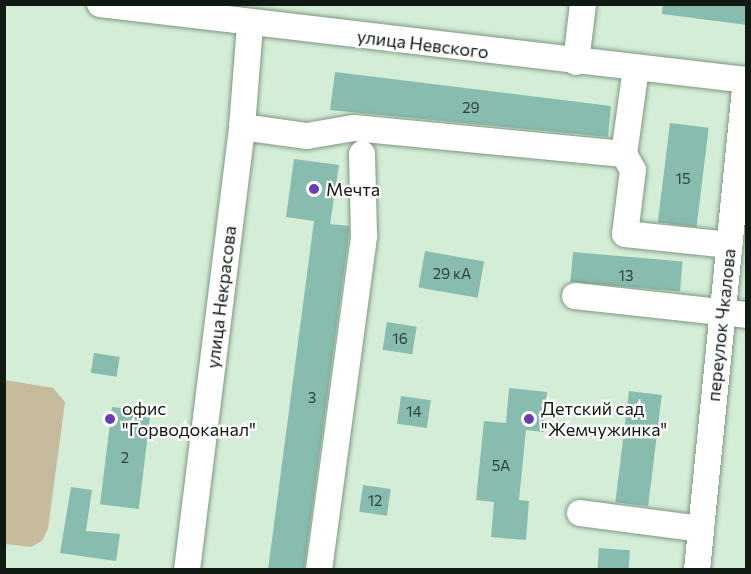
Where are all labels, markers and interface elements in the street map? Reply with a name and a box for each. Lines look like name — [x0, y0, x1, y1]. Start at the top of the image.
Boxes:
street label: улица Невского — [356, 25, 490, 63]
house number: 29 — [462, 99, 480, 117]
house number: 15 — [675, 170, 691, 188]
place label: Мечта — [326, 178, 380, 200]
marker: Мечта — [307, 182, 321, 196]
street label: улица Некрасова — [202, 224, 240, 370]
street label: переулок Чкалова — [702, 247, 740, 403]
house number: 29 кА — [433, 265, 471, 283]
house number: 13 — [619, 267, 633, 285]
house number: 16 — [392, 330, 408, 348]
house number: 3 — [308, 389, 316, 407]
place label: офис "Горводоканал" — [122, 398, 256, 440]
place label: Детский сад "Жемчужинка" — [541, 398, 667, 440]
house number: 14 — [406, 403, 422, 421]
marker: офис "Горводоканал" — [103, 412, 117, 426]
marker: Детский сад "Жемчужинка" — [522, 412, 536, 426]
house number: 2 — [121, 449, 129, 467]
house number: 5А — [492, 457, 510, 475]
house number: 12 — [368, 492, 382, 510]

